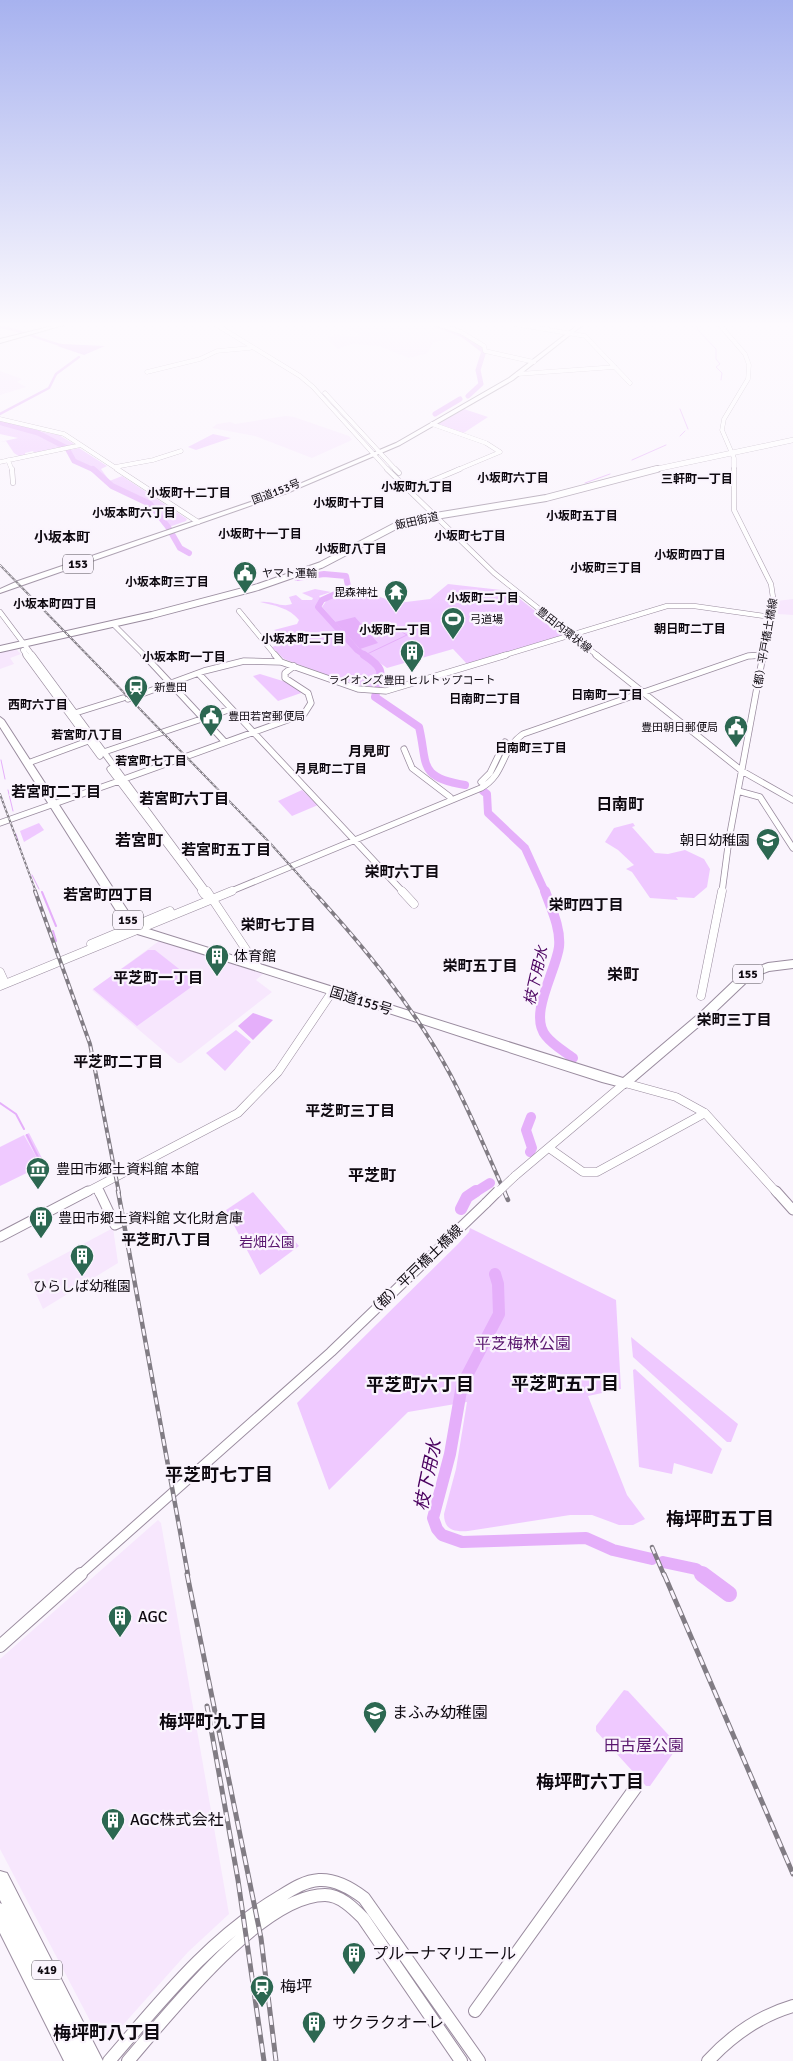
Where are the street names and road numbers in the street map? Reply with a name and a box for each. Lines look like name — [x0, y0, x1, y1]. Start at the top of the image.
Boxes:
street label: 国道153号 — [250, 477, 302, 507]
street label: 飯田街道 — [394, 510, 440, 532]
road number: 153 — [63, 554, 93, 574]
street label: （都）平戸橋土橋線 — [750, 597, 780, 697]
street label: 豊田内環状線 — [534, 605, 594, 655]
road number: 155 — [113, 910, 143, 930]
road number: 155 — [733, 964, 763, 984]
street label: 国道155号 — [328, 983, 394, 1019]
street label: （都）平戸橋土橋線 — [364, 1221, 466, 1321]
road number: 419 — [32, 1960, 62, 1980]

